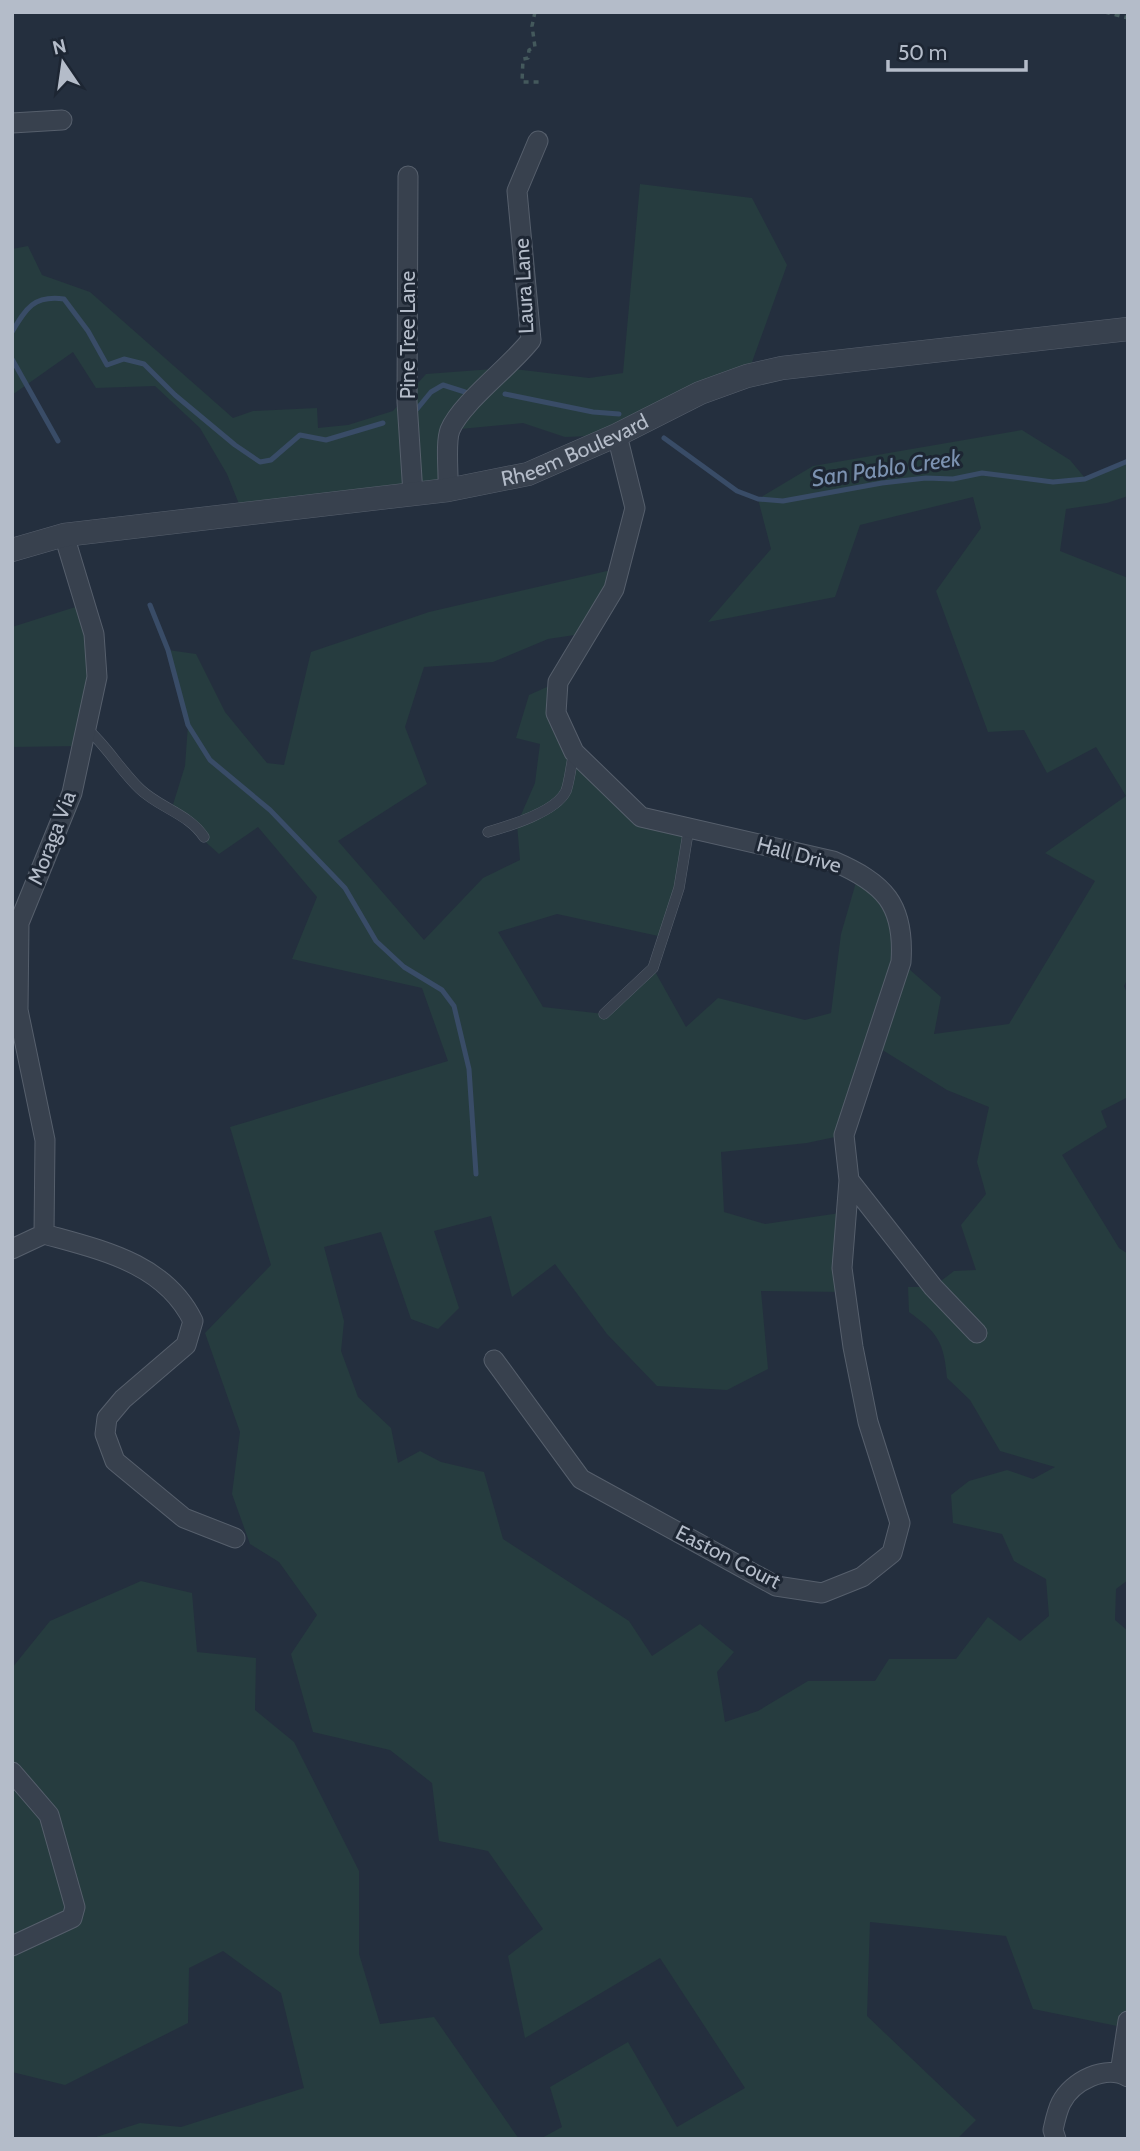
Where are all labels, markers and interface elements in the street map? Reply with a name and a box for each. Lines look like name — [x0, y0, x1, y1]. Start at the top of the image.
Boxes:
north arrow — [28, 28, 98, 98]
scale bar — [888, 28, 1026, 72]
text: N — [50, 34, 68, 60]
text: 50 m — [898, 40, 947, 65]
street label: Laura Lane — [508, 237, 538, 335]
street label: Pine Tree Lane — [395, 270, 420, 399]
street label: Rheem Boulevard — [499, 408, 652, 491]
water label: San Pablo Creek — [810, 444, 964, 492]
street label: Moraga Via — [22, 787, 81, 888]
street label: Hall Drive — [754, 831, 844, 878]
street label: Easton Court — [672, 1519, 785, 1594]

